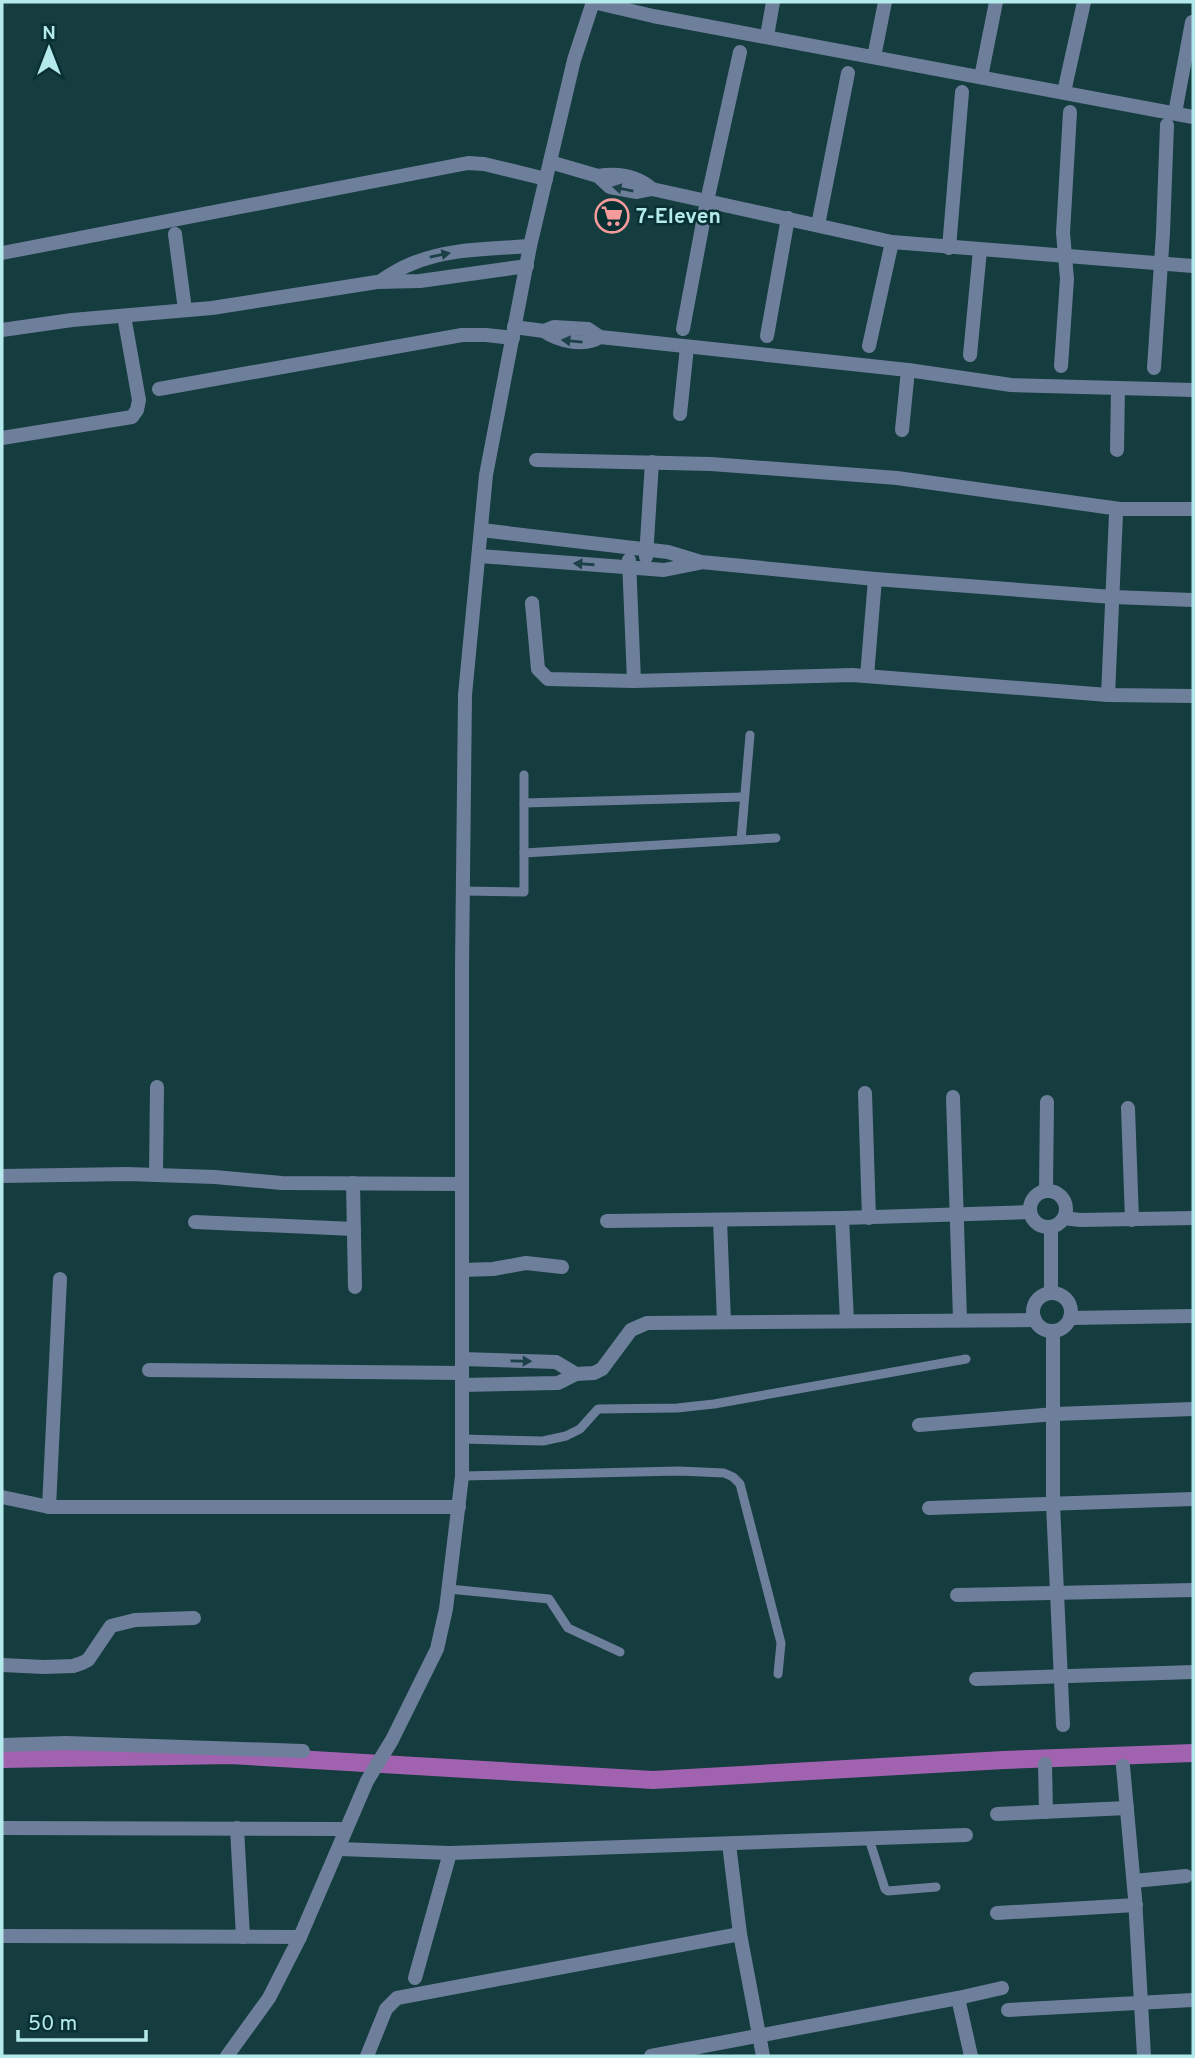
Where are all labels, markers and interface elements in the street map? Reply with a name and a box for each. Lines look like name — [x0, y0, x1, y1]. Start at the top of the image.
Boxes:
north arrow — [14, 14, 84, 84]
text: N — [42, 22, 56, 46]
one-way arrow — [612, 184, 634, 195]
supermarket icon: 7-Eleven — [593, 197, 631, 235]
place label: 7-Eleven — [636, 204, 721, 231]
one-way arrow — [429, 250, 451, 261]
one-way arrow — [560, 335, 582, 346]
one-way arrow — [573, 558, 595, 569]
one-way arrow — [510, 1355, 532, 1367]
scale bar — [18, 1998, 145, 2042]
text: 50 m — [28, 2011, 77, 2038]

